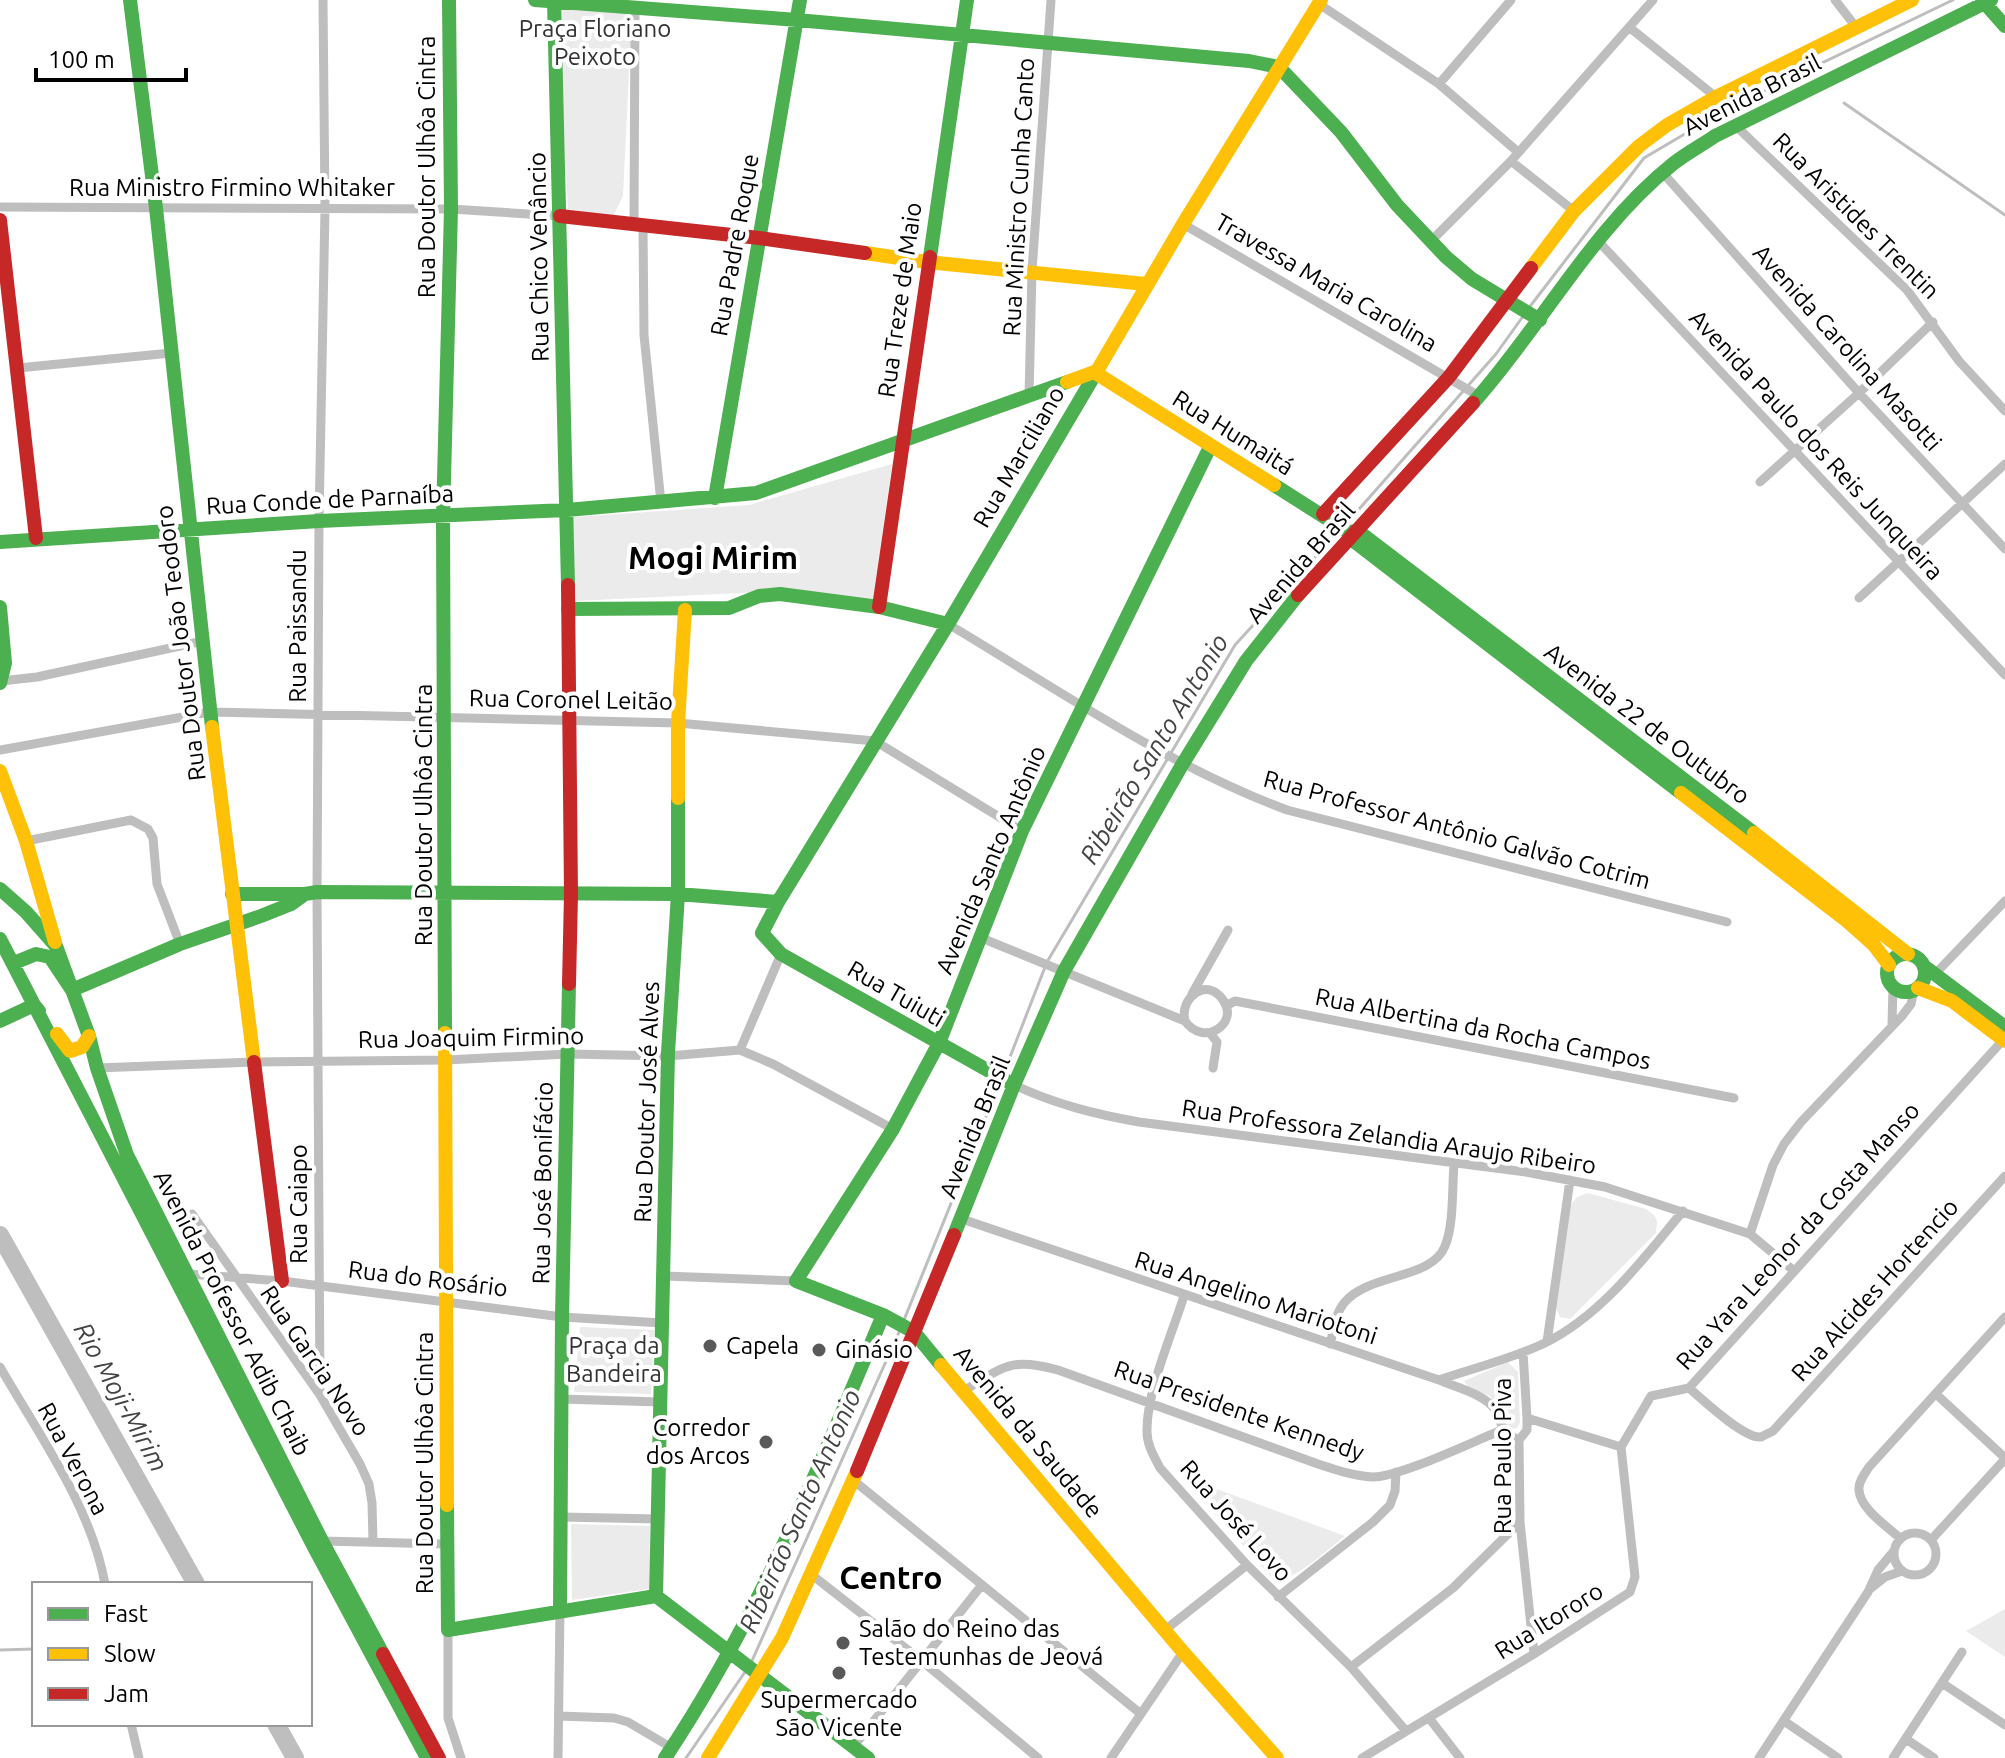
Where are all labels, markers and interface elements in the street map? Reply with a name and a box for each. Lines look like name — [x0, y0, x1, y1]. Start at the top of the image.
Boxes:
park label: Praça Floriano Peixoto — [519, 15, 671, 70]
scale bar — [36, 32, 186, 82]
street label: Rua Doutor Ulhôa Cintra — [413, 36, 440, 298]
text: 100 m — [48, 46, 115, 73]
street label: Avenida Brasil — [1678, 48, 1825, 141]
street label: Rua Ministro Cunha Canto — [998, 57, 1039, 337]
street label: Rua Aristides Trentin — [1768, 127, 1945, 304]
street label: Rua Chico Venâncio — [523, 152, 554, 362]
street label: Rua Padre Roque — [705, 152, 764, 338]
street label: Rua Ministro Firmino Whitaker — [69, 174, 395, 201]
street label: Rua Treze de Maio — [872, 201, 927, 399]
street label: Travessa Maria Carolina — [1210, 208, 1442, 357]
street label: Avenida Carolina Masotti — [1748, 239, 1947, 456]
street label: Avenida Paulo dos Reis Junqueira — [1684, 304, 1949, 585]
street label: Rua Marciliano — [967, 382, 1070, 532]
street label: Rua Humaitá — [1168, 385, 1299, 480]
street label: Rua Conde de Parnaíba — [205, 480, 455, 519]
street label: Avenida Brasil — [1241, 497, 1360, 628]
street label: Rua Doutor João Teodoro — [150, 504, 211, 782]
district label: Mogi Mirim — [628, 539, 798, 575]
street label: Rua Paissandu — [284, 549, 311, 703]
water label: Ribeirão Santo Antonio — [1074, 629, 1234, 869]
street label: Avenida 22 de Outubro — [1540, 638, 1755, 809]
street label: Rua Doutor Ulhôa Cintra — [410, 684, 437, 946]
street label: Rua Coronel Leitão — [469, 684, 673, 715]
street label: Avenida Santo Antônio — [930, 742, 1051, 978]
street label: Rua Professor Antônio Galvão Cotrim — [1261, 765, 1654, 894]
street label: Rua Tuiuti — [843, 955, 950, 1032]
street label: Rua Doutor José Alves — [629, 981, 664, 1223]
street label: Rua Albertina da Rocha Campos — [1313, 983, 1653, 1074]
street label: Rua Joaquim Firmino — [358, 1022, 584, 1053]
street label: Avenida Brasil — [934, 1052, 1015, 1202]
street label: Rua José Bonifácio — [527, 1081, 558, 1285]
street label: Rua Professora Zelandia Araujo Ribeiro — [1180, 1094, 1598, 1179]
street label: Rua Yara Leonor da Costa Manso — [1670, 1097, 1925, 1375]
street label: Rua Caiapo — [285, 1144, 312, 1264]
street label: Avenida Professor Adib Chaib — [149, 1166, 316, 1460]
street label: Rua Alcides Hortencio — [1786, 1193, 1964, 1386]
street label: Rua Angelino Mariotoni — [1132, 1246, 1381, 1350]
street label: Rua do Rosário — [347, 1255, 509, 1302]
street label: Rua Garcia Novo — [255, 1280, 376, 1441]
water label: Rio Moji-Mirim — [69, 1317, 174, 1476]
street label: Rua Doutor Ulhôa Cintra — [411, 1332, 438, 1594]
park label: Praça da Bandeira — [566, 1332, 662, 1387]
place label: Capela — [726, 1332, 799, 1359]
place label: Ginásio — [835, 1336, 913, 1363]
marker: Capela — [701, 1337, 719, 1355]
street label: Avenida da Saudade — [949, 1340, 1108, 1523]
marker: Ginásio — [810, 1341, 828, 1359]
street label: Rua Presidente Kennedy — [1111, 1355, 1368, 1466]
street label: Rua Paulo Piva — [1489, 1378, 1516, 1534]
water label: Ribeirão Santo Antonio — [733, 1385, 866, 1637]
street label: Rua Verona — [33, 1398, 114, 1520]
place label: Corredor dos Arcos — [646, 1414, 750, 1469]
marker: Corredor dos Arcos — [757, 1433, 775, 1451]
street label: Rua José Lovo — [1175, 1455, 1298, 1587]
district label: Centro — [839, 1559, 943, 1595]
street label: Rua Itororo — [1490, 1577, 1608, 1664]
legend — [32, 1582, 312, 1726]
text: Fast — [104, 1600, 148, 1627]
place label: Salão do Reino das Testemunhas de Jeová — [859, 1615, 1103, 1670]
marker: Salão do Reino das Testemunhas de Jeová — [834, 1634, 852, 1652]
text: Slow — [104, 1640, 156, 1667]
marker: Supermercado São Vicente — [830, 1664, 848, 1682]
text: Jam — [104, 1680, 149, 1707]
place label: Supermercado São Vicente — [760, 1686, 918, 1741]

